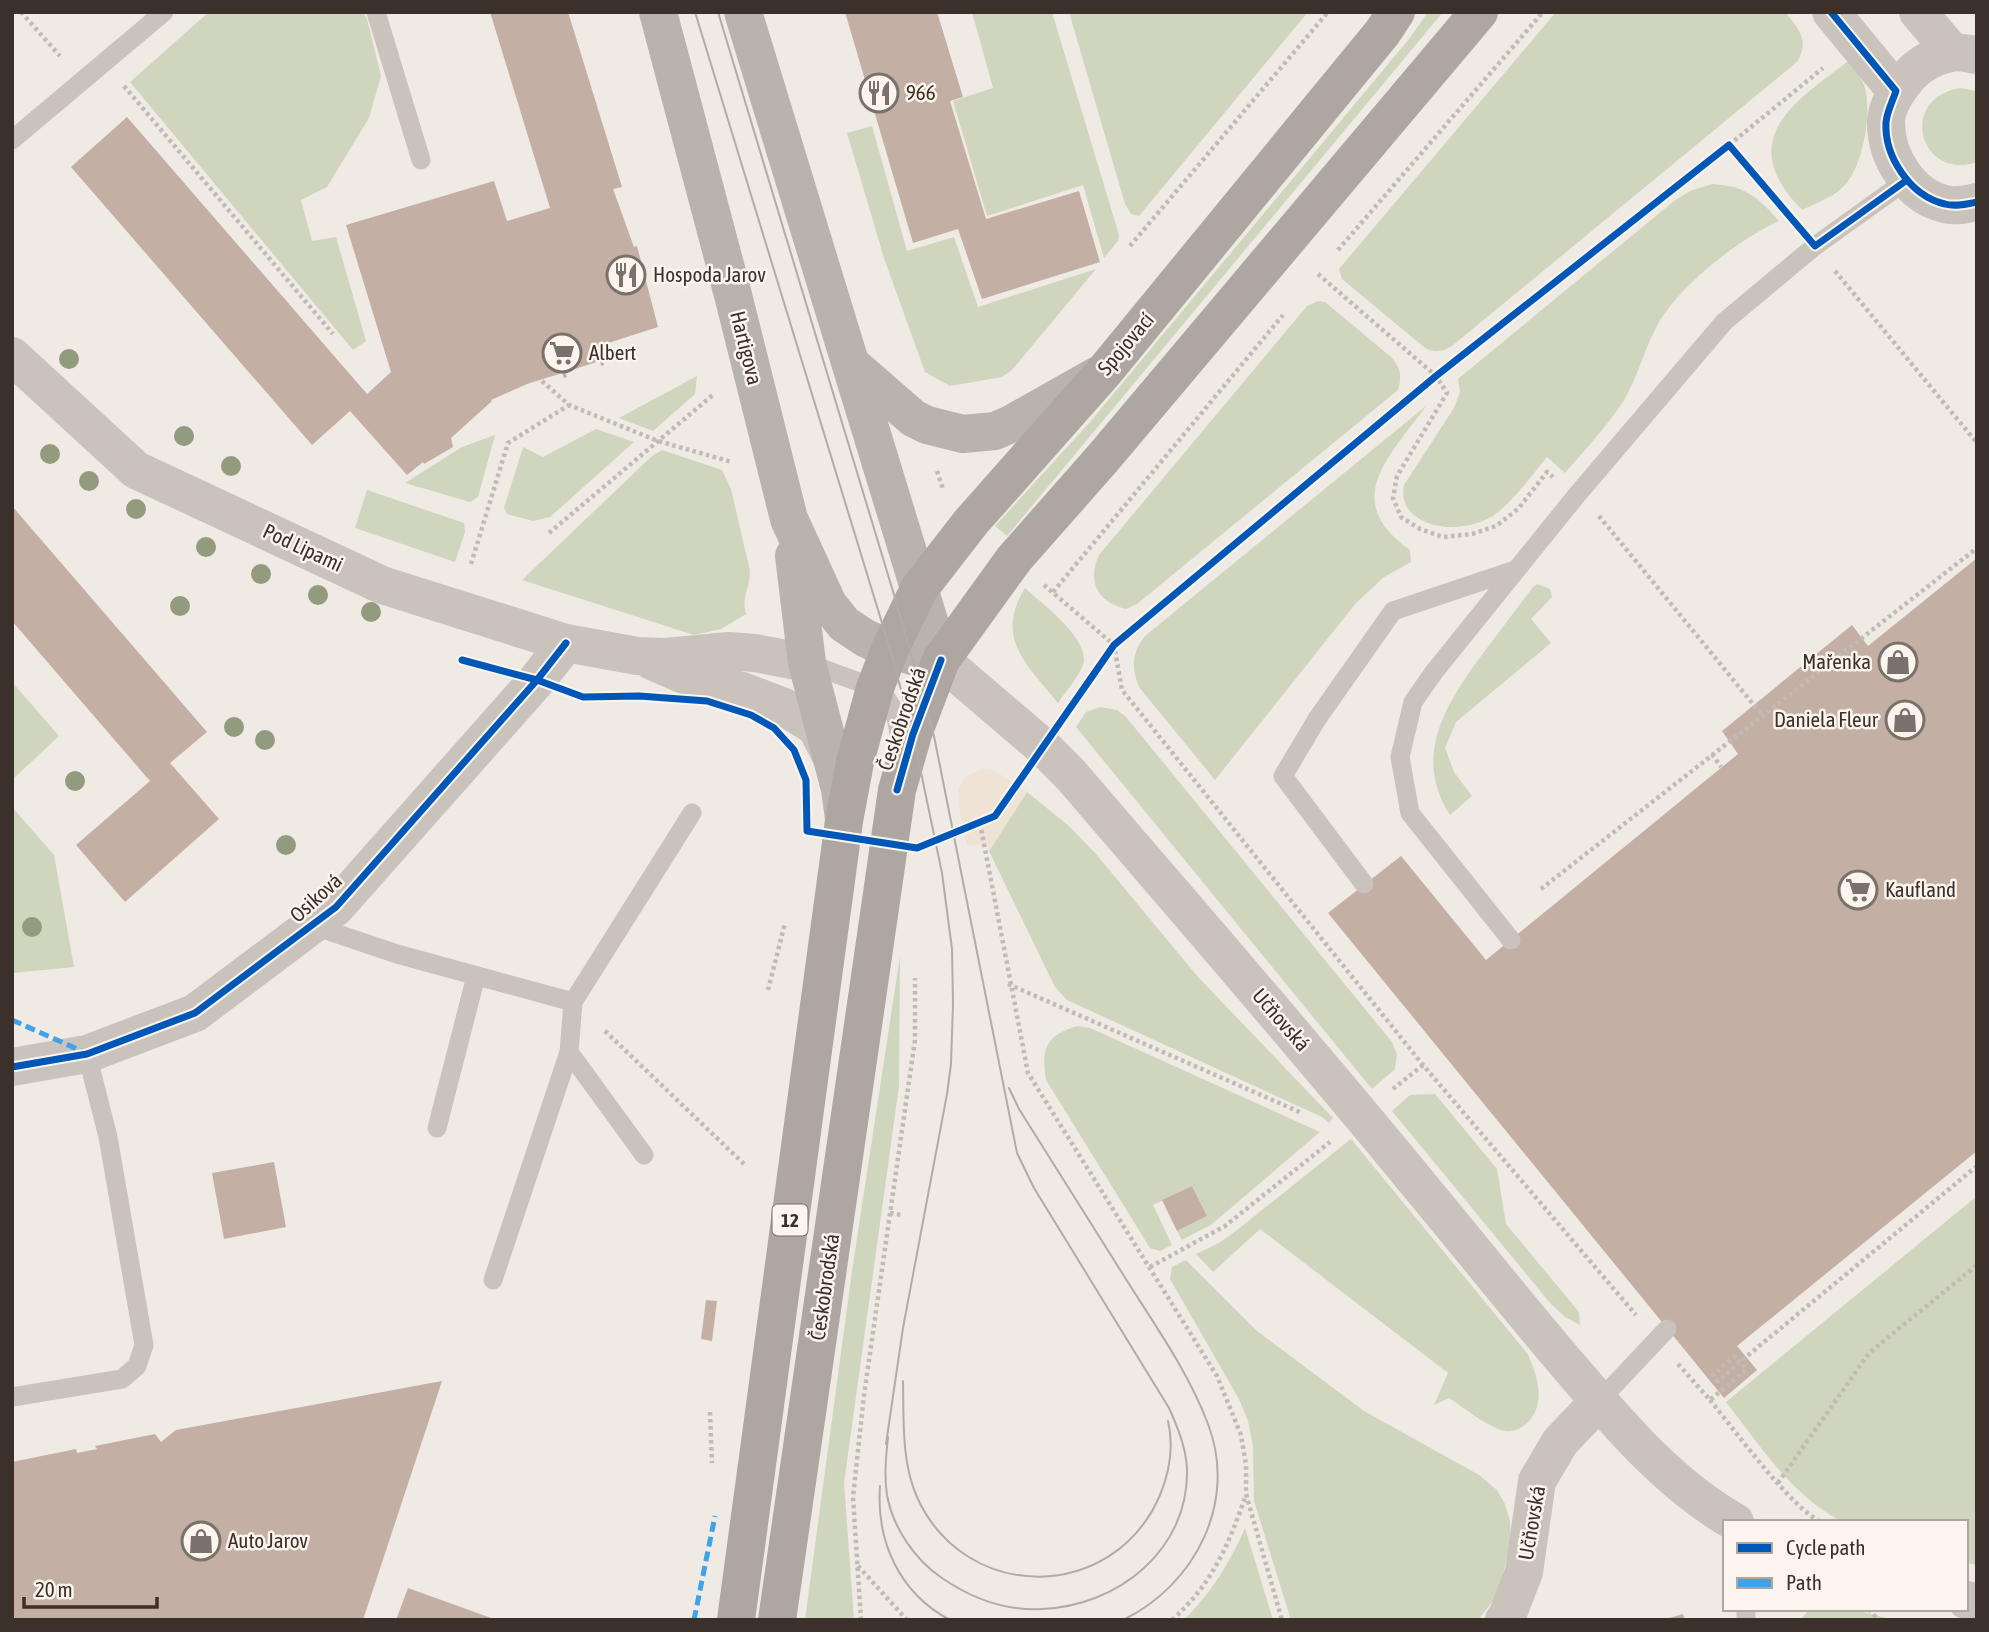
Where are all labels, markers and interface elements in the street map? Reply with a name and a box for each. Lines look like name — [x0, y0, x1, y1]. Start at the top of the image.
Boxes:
restaurant icon: 966 — [858, 72, 900, 114]
place label: 966 — [906, 80, 936, 104]
restaurant icon: Hospoda Jarov — [605, 254, 647, 296]
place label: Hospoda Jarov — [653, 262, 766, 286]
street label: Spojovací — [1092, 307, 1158, 379]
street label: Hartigova — [726, 308, 768, 387]
supermarket icon: Albert — [541, 332, 583, 374]
place label: Albert — [589, 340, 636, 364]
street label: Pod Lipami — [260, 518, 347, 576]
shop icon: Mařenka — [1877, 641, 1919, 683]
place label: Mařenka — [1802, 649, 1871, 673]
street label: Českobrodská — [872, 664, 930, 773]
shop icon: Daniela Fleur — [1884, 699, 1926, 741]
place label: Daniela Fleur — [1774, 707, 1879, 731]
street label: Osiková — [285, 868, 346, 927]
supermarket icon: Kaufland — [1837, 869, 1879, 911]
place label: Kaufland — [1885, 877, 1956, 901]
street label: Učňovská — [1248, 983, 1315, 1056]
road number: 12 — [772, 1204, 808, 1236]
street label: Českobrodská — [805, 1232, 843, 1342]
street label: Učňovská — [1513, 1484, 1549, 1562]
shop icon: Auto Jarov — [180, 1520, 222, 1562]
legend — [1723, 1520, 1968, 1611]
place label: Auto Jarov — [228, 1528, 308, 1552]
text: Cycle path — [1786, 1535, 1865, 1559]
scale bar — [24, 1566, 158, 1610]
text: Path — [1786, 1570, 1822, 1594]
text: 20 m — [35, 1577, 73, 1601]

